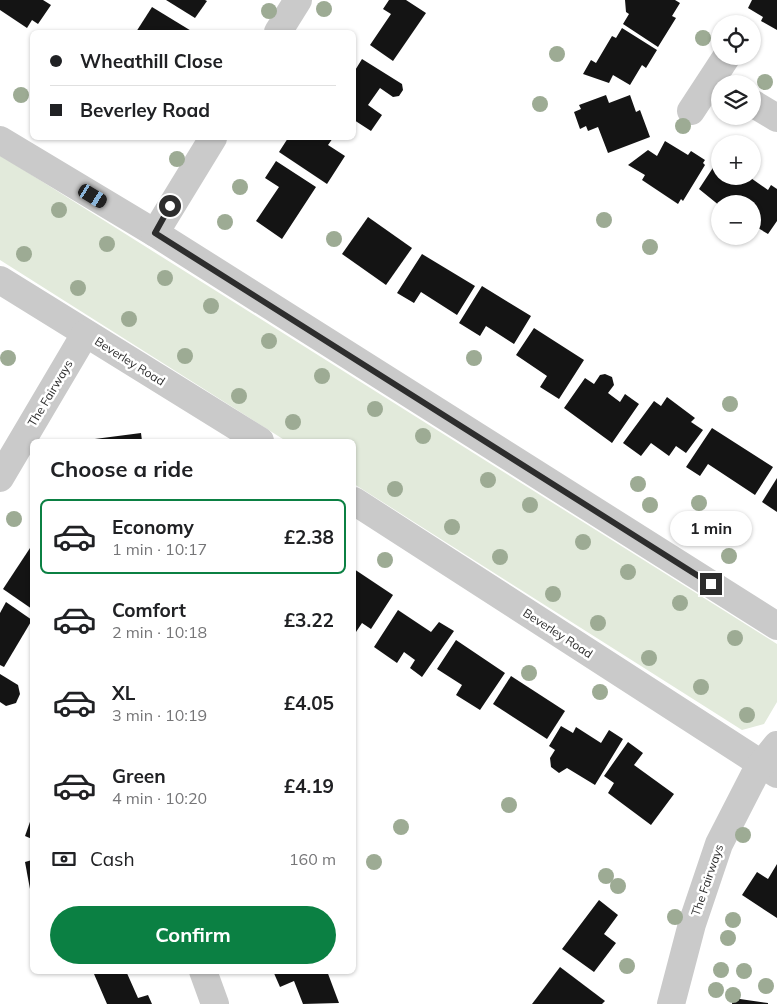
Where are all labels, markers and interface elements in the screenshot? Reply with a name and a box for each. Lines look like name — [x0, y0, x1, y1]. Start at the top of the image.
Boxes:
map controls — [711, 15, 761, 245]
button: locate — [711, 15, 761, 65]
text: Wheathill Close — [80, 49, 223, 73]
button: layers — [711, 75, 761, 125]
text: Beverley Road — [80, 98, 210, 122]
button: + — [711, 135, 761, 185]
car — [76, 182, 109, 210]
route start — [159, 195, 181, 217]
button: − — [711, 195, 761, 245]
street label: Beverley Road — [92, 333, 168, 389]
street label: The Fairways — [24, 357, 76, 429]
text: Choose a ride — [50, 455, 193, 483]
callout: 1 min — [670, 512, 752, 546]
icon: car — [52, 514, 97, 559]
text: Economy — [112, 515, 194, 539]
text: 1 min — [690, 518, 732, 538]
text: £2.38 — [284, 525, 334, 549]
text: 1 min · 10:17 — [112, 539, 207, 559]
route end — [700, 573, 722, 595]
icon: car — [52, 597, 97, 642]
text: Comfort — [112, 598, 186, 622]
street label: Beverley Road — [520, 605, 596, 661]
text: £3.22 — [284, 608, 334, 632]
text: 2 min · 10:18 — [112, 622, 207, 642]
icon: car — [52, 680, 97, 725]
text: XL — [112, 681, 135, 705]
text: £4.05 — [284, 691, 334, 715]
text: 3 min · 10:19 — [112, 705, 207, 725]
icon: car — [52, 763, 97, 808]
text: Green — [112, 764, 166, 788]
text: £4.19 — [284, 774, 334, 798]
text: 4 min · 10:20 — [112, 788, 207, 808]
street label: The Fairways — [688, 842, 726, 918]
icon: cash — [50, 845, 78, 873]
text: Cash — [90, 847, 135, 871]
text: 160 m — [289, 849, 336, 869]
button: Confirm — [50, 906, 336, 964]

